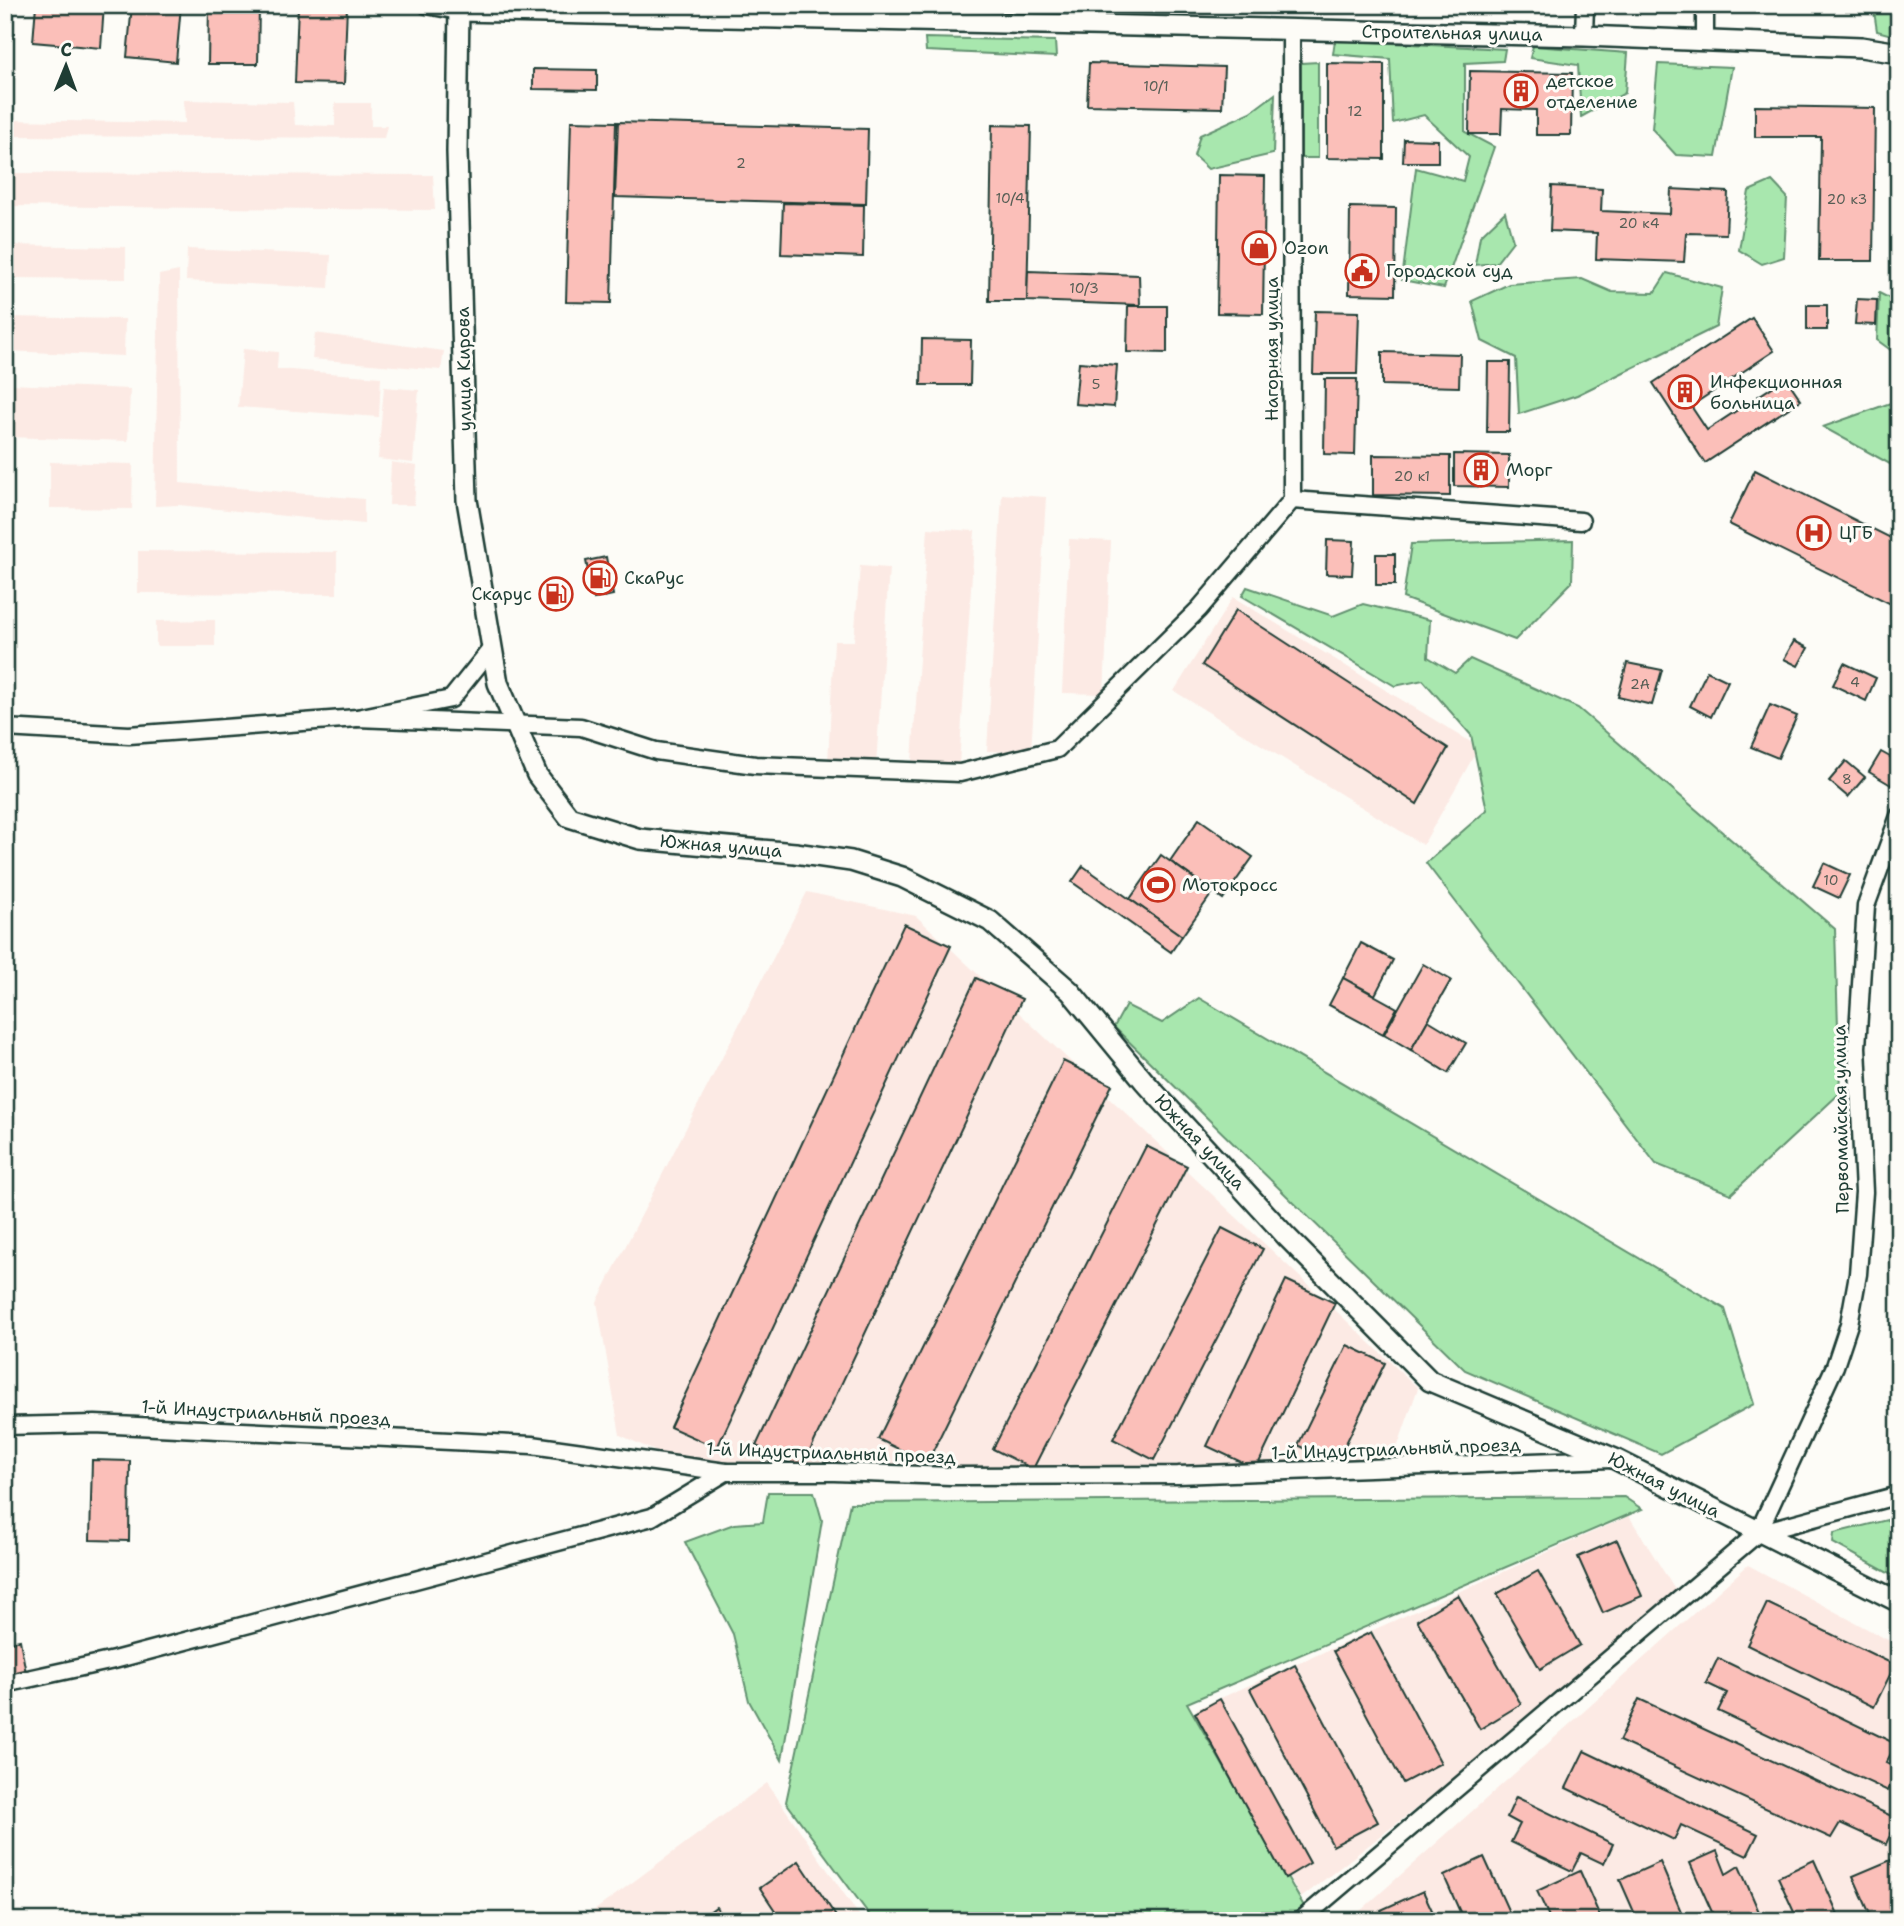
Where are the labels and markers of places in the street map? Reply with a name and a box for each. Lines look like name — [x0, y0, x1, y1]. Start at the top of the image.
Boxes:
place label: детское отделение — [1546, 69, 1638, 114]
building icon: детское отделение — [1502, 72, 1540, 110]
shop icon: Ozon — [1240, 229, 1278, 267]
place label: Ozon — [1284, 236, 1329, 260]
public building icon: Городской суд — [1343, 252, 1381, 290]
place label: Городской суд — [1386, 259, 1513, 283]
place label: Инфекционная больница — [1710, 370, 1843, 415]
building icon: Инфекционная больница — [1666, 373, 1704, 411]
building icon: Морг — [1462, 451, 1500, 489]
place label: Морг — [1506, 458, 1553, 482]
hospital icon: ЦГБ — [1795, 514, 1833, 552]
place label: ЦГБ — [1839, 521, 1873, 545]
fuel station icon: СкаРус — [581, 559, 619, 597]
place label: СкаРус — [624, 566, 684, 590]
fuel station icon: Скарус — [537, 575, 575, 613]
place label: Скарус — [472, 582, 532, 606]
sports icon: Мотокросс — [1139, 866, 1177, 904]
place label: Мотокросс — [1182, 873, 1278, 897]

